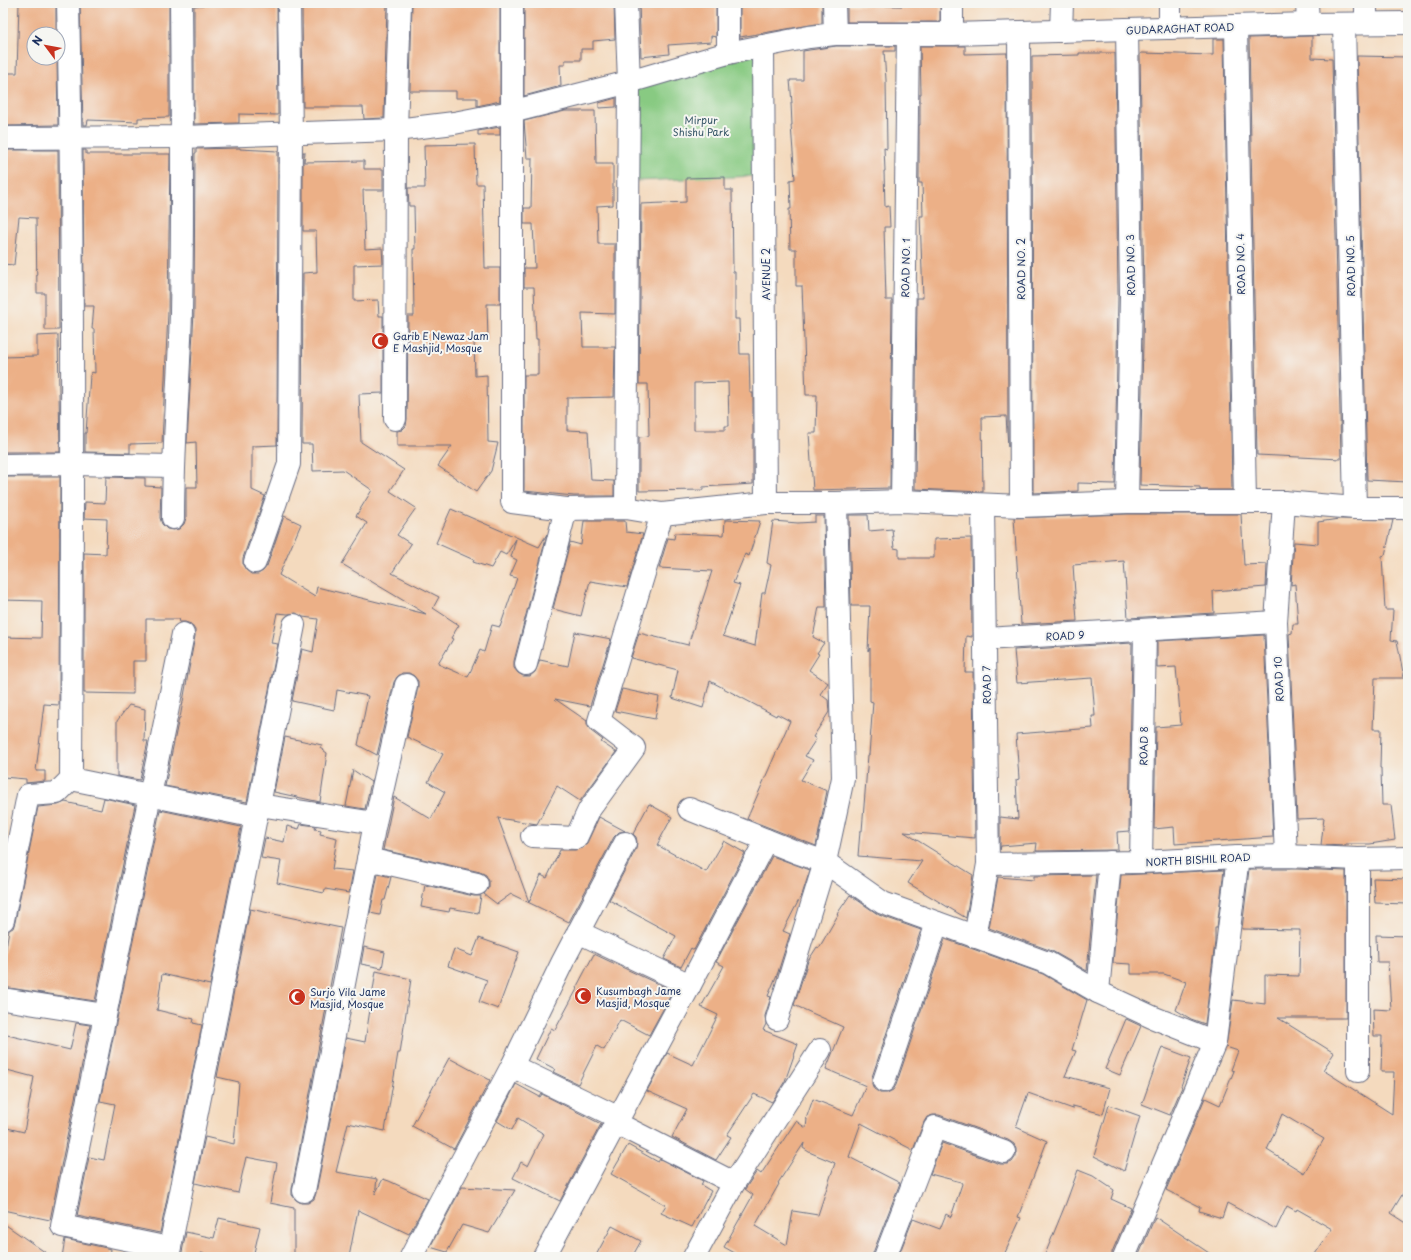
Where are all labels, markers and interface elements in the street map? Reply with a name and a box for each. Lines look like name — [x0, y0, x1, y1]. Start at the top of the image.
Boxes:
street label: GUDARAGHAT ROAD — [1126, 19, 1234, 37]
north arrow — [26, 26, 66, 66]
text: N — [28, 32, 47, 49]
park label: Mirpur Shishu Park — [673, 112, 729, 139]
street label: ROAD NO. 4 — [1232, 233, 1248, 295]
street label: ROAD NO. 3 — [1122, 234, 1138, 296]
street label: ROAD NO. 5 — [1342, 235, 1358, 297]
street label: ROAD NO. 1 — [897, 238, 913, 298]
street label: ROAD NO. 2 — [1013, 238, 1028, 300]
street label: AVENUE 2 — [758, 248, 773, 300]
place label: Garib E Newaz Jam E Mashjid, Mosque — [393, 328, 489, 355]
mosque icon: Garib E Newaz Jam E Mashjid, Mosque — [370, 331, 390, 351]
street label: ROAD 9 — [1045, 626, 1085, 644]
street label: ROAD 10 — [1269, 656, 1287, 702]
street label: ROAD 7 — [978, 665, 994, 704]
street label: ROAD 8 — [1135, 726, 1151, 766]
street label: NORTH BISHIL ROAD — [1145, 849, 1251, 869]
place label: Kusumbagh Jame Masjid, Mosque — [596, 983, 681, 1010]
place label: Surjo Vila Jame Masjid, Mosque — [310, 984, 386, 1011]
mosque icon: Kusumbagh Jame Masjid, Mosque — [573, 986, 593, 1006]
mosque icon: Surjo Vila Jame Masjid, Mosque — [287, 987, 307, 1007]

